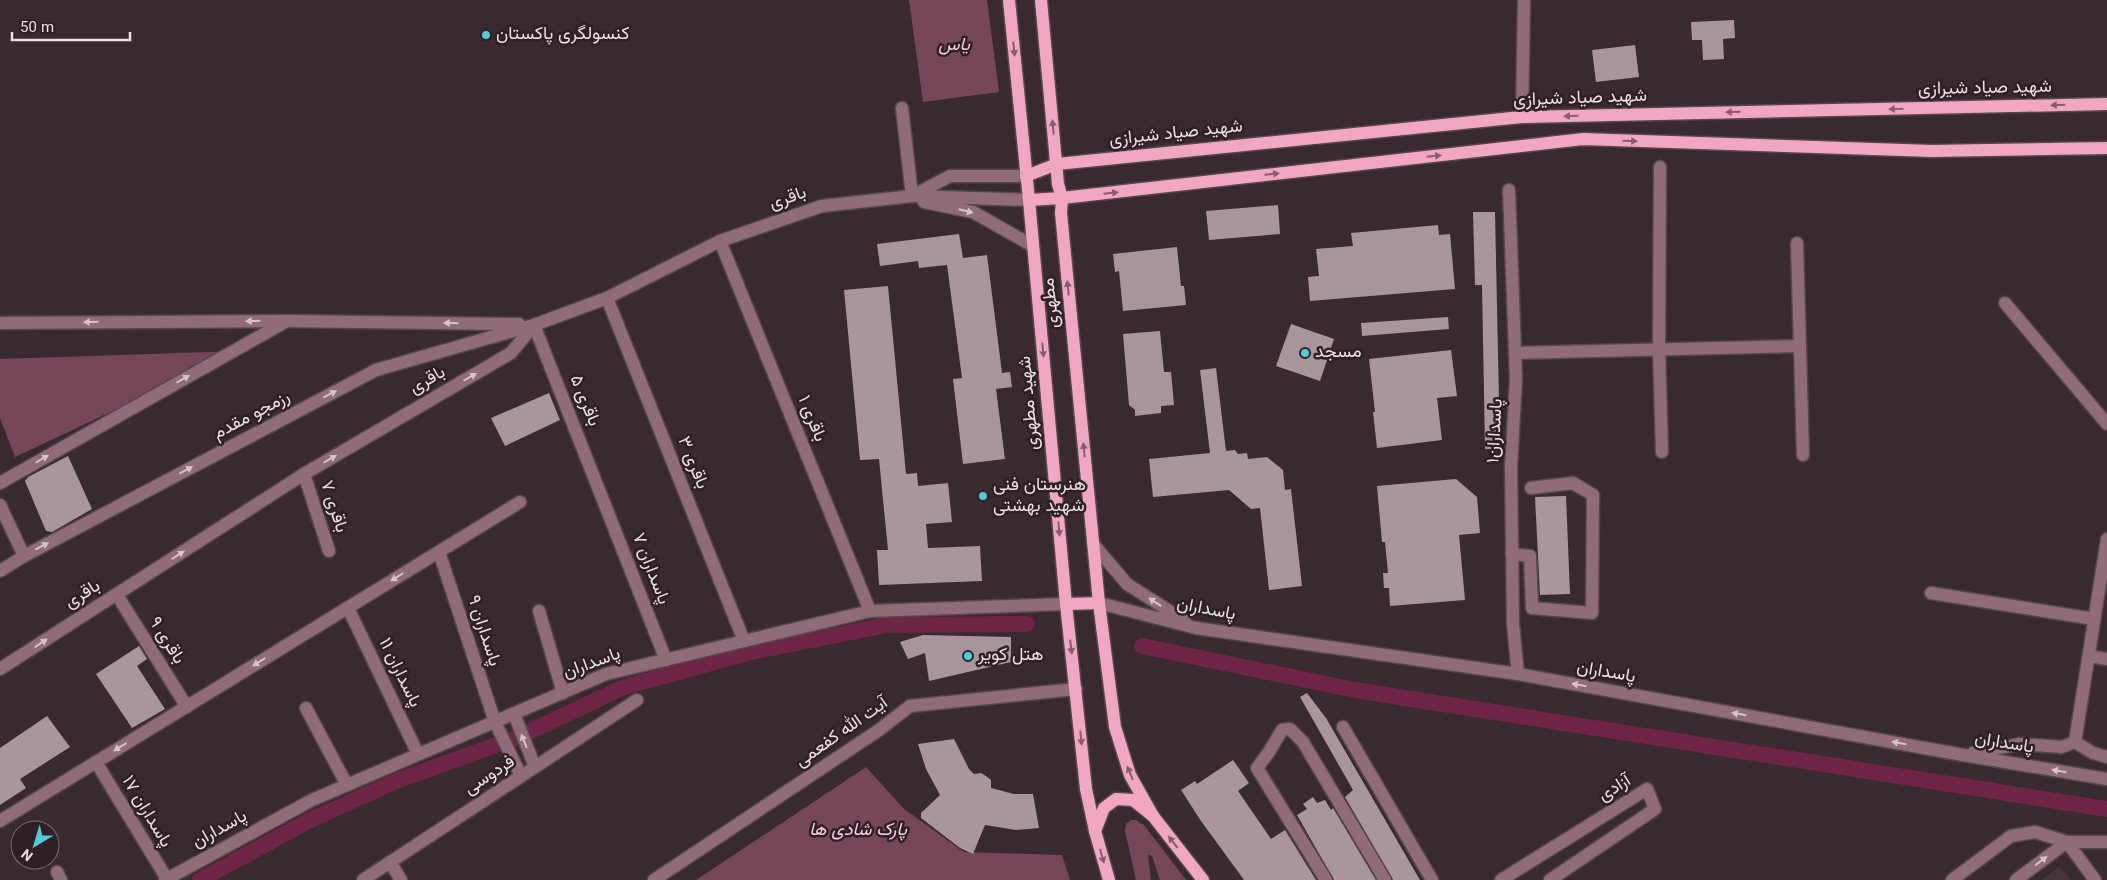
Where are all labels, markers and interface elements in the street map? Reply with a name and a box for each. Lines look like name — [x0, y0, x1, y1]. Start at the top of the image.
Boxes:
scale bar — [12, 10, 130, 42]
text: 50 m — [20, 17, 54, 40]
place label: کنسولگری پاکستان — [496, 21, 629, 49]
marker: کنسولگری پاکستان — [480, 29, 492, 41]
park label: یاس — [938, 32, 970, 60]
one-way arrow — [1010, 41, 1018, 57]
street label: شهید صیاد شیرازی — [1918, 74, 2052, 104]
street label: شهید صیاد شیرازی — [1513, 83, 1647, 115]
one-way arrow — [2050, 101, 2066, 109]
one-way arrow — [1888, 105, 1904, 113]
one-way arrow — [1725, 108, 1741, 116]
one-way arrow — [1563, 112, 1579, 120]
street label: شهید صیاد شیرازی — [1108, 113, 1244, 155]
one-way arrow — [1049, 118, 1057, 134]
one-way arrow — [1623, 137, 1639, 145]
one-way arrow — [1426, 152, 1442, 160]
one-way arrow — [1265, 170, 1281, 178]
street label: باقری — [766, 180, 810, 218]
one-way arrow — [1103, 189, 1119, 197]
one-way arrow — [959, 207, 974, 215]
street label: مطهری — [1035, 276, 1069, 330]
one-way arrow — [1064, 280, 1072, 296]
one-way arrow — [245, 317, 261, 325]
one-way arrow — [82, 318, 98, 326]
one-way arrow — [442, 319, 458, 327]
place label: مسجد — [1315, 339, 1362, 367]
one-way arrow — [1039, 342, 1047, 358]
marker: مسجد — [1299, 347, 1311, 359]
street label: شهید مطهری — [1012, 355, 1048, 451]
street label: باقری — [405, 359, 451, 403]
street label: باقری ۵ — [561, 371, 607, 431]
one-way arrow — [463, 373, 478, 381]
one-way arrow — [177, 374, 190, 383]
street label: رزمجو مقدم — [208, 384, 296, 448]
one-way arrow — [323, 390, 336, 399]
street label: باقری ۱ — [789, 392, 833, 446]
street label: پاسداران۱ — [1480, 398, 1512, 464]
street label: باقری ۳ — [669, 432, 715, 494]
one-way arrow — [1080, 441, 1088, 457]
one-way arrow — [323, 454, 336, 463]
one-way arrow — [35, 455, 50, 463]
one-way arrow — [179, 466, 193, 475]
place label: هنرستان فنی شهید بهشتی — [993, 472, 1086, 521]
street label: باقری ۷ — [311, 477, 355, 537]
marker: هنرستان فنی شهید بهشتی — [977, 490, 989, 502]
one-way arrow — [1055, 521, 1063, 537]
street label: پاسداران ۷ — [623, 529, 677, 609]
one-way arrow — [36, 542, 49, 551]
one-way arrow — [171, 550, 185, 560]
street label: باقری — [60, 573, 106, 617]
one-way arrow — [390, 573, 404, 582]
street label: پاسداران — [1174, 591, 1238, 629]
street label: پاسداران ۹ — [458, 592, 508, 670]
one-way arrow — [1148, 597, 1162, 606]
street label: باقری ۹ — [141, 612, 191, 670]
street label: پاسداران ۱۱ — [370, 633, 428, 713]
one-way arrow — [34, 638, 48, 647]
one-way arrow — [1067, 639, 1075, 655]
street label: پاسداران — [559, 641, 625, 687]
place label: هتل کویر — [977, 642, 1043, 670]
marker: هتل کویر — [962, 650, 974, 662]
street label: پاسداران — [1574, 654, 1638, 692]
one-way arrow — [252, 658, 265, 667]
one-way arrow — [1571, 681, 1587, 689]
street label: آیت الله کفعمی — [790, 689, 896, 776]
one-way arrow — [1730, 710, 1746, 718]
street label: پاسداران — [1972, 726, 2036, 762]
one-way arrow — [1077, 730, 1085, 746]
one-way arrow — [520, 733, 528, 748]
one-way arrow — [1890, 739, 1906, 747]
one-way arrow — [114, 743, 127, 752]
street label: فردوسی — [459, 749, 521, 803]
one-way arrow — [1126, 766, 1134, 780]
street label: آزادی — [1593, 767, 1639, 810]
one-way arrow — [2051, 767, 2067, 775]
street label: پاسداران ۱۷ — [113, 770, 179, 854]
street label: پاسداران — [187, 803, 253, 857]
park label: پارک شادی ها — [809, 817, 907, 845]
north arrow — [10, 820, 60, 870]
one-way arrow — [1167, 835, 1178, 848]
text: N — [18, 842, 39, 865]
one-way arrow — [1098, 848, 1106, 863]
one-way arrow — [2034, 855, 2047, 866]

